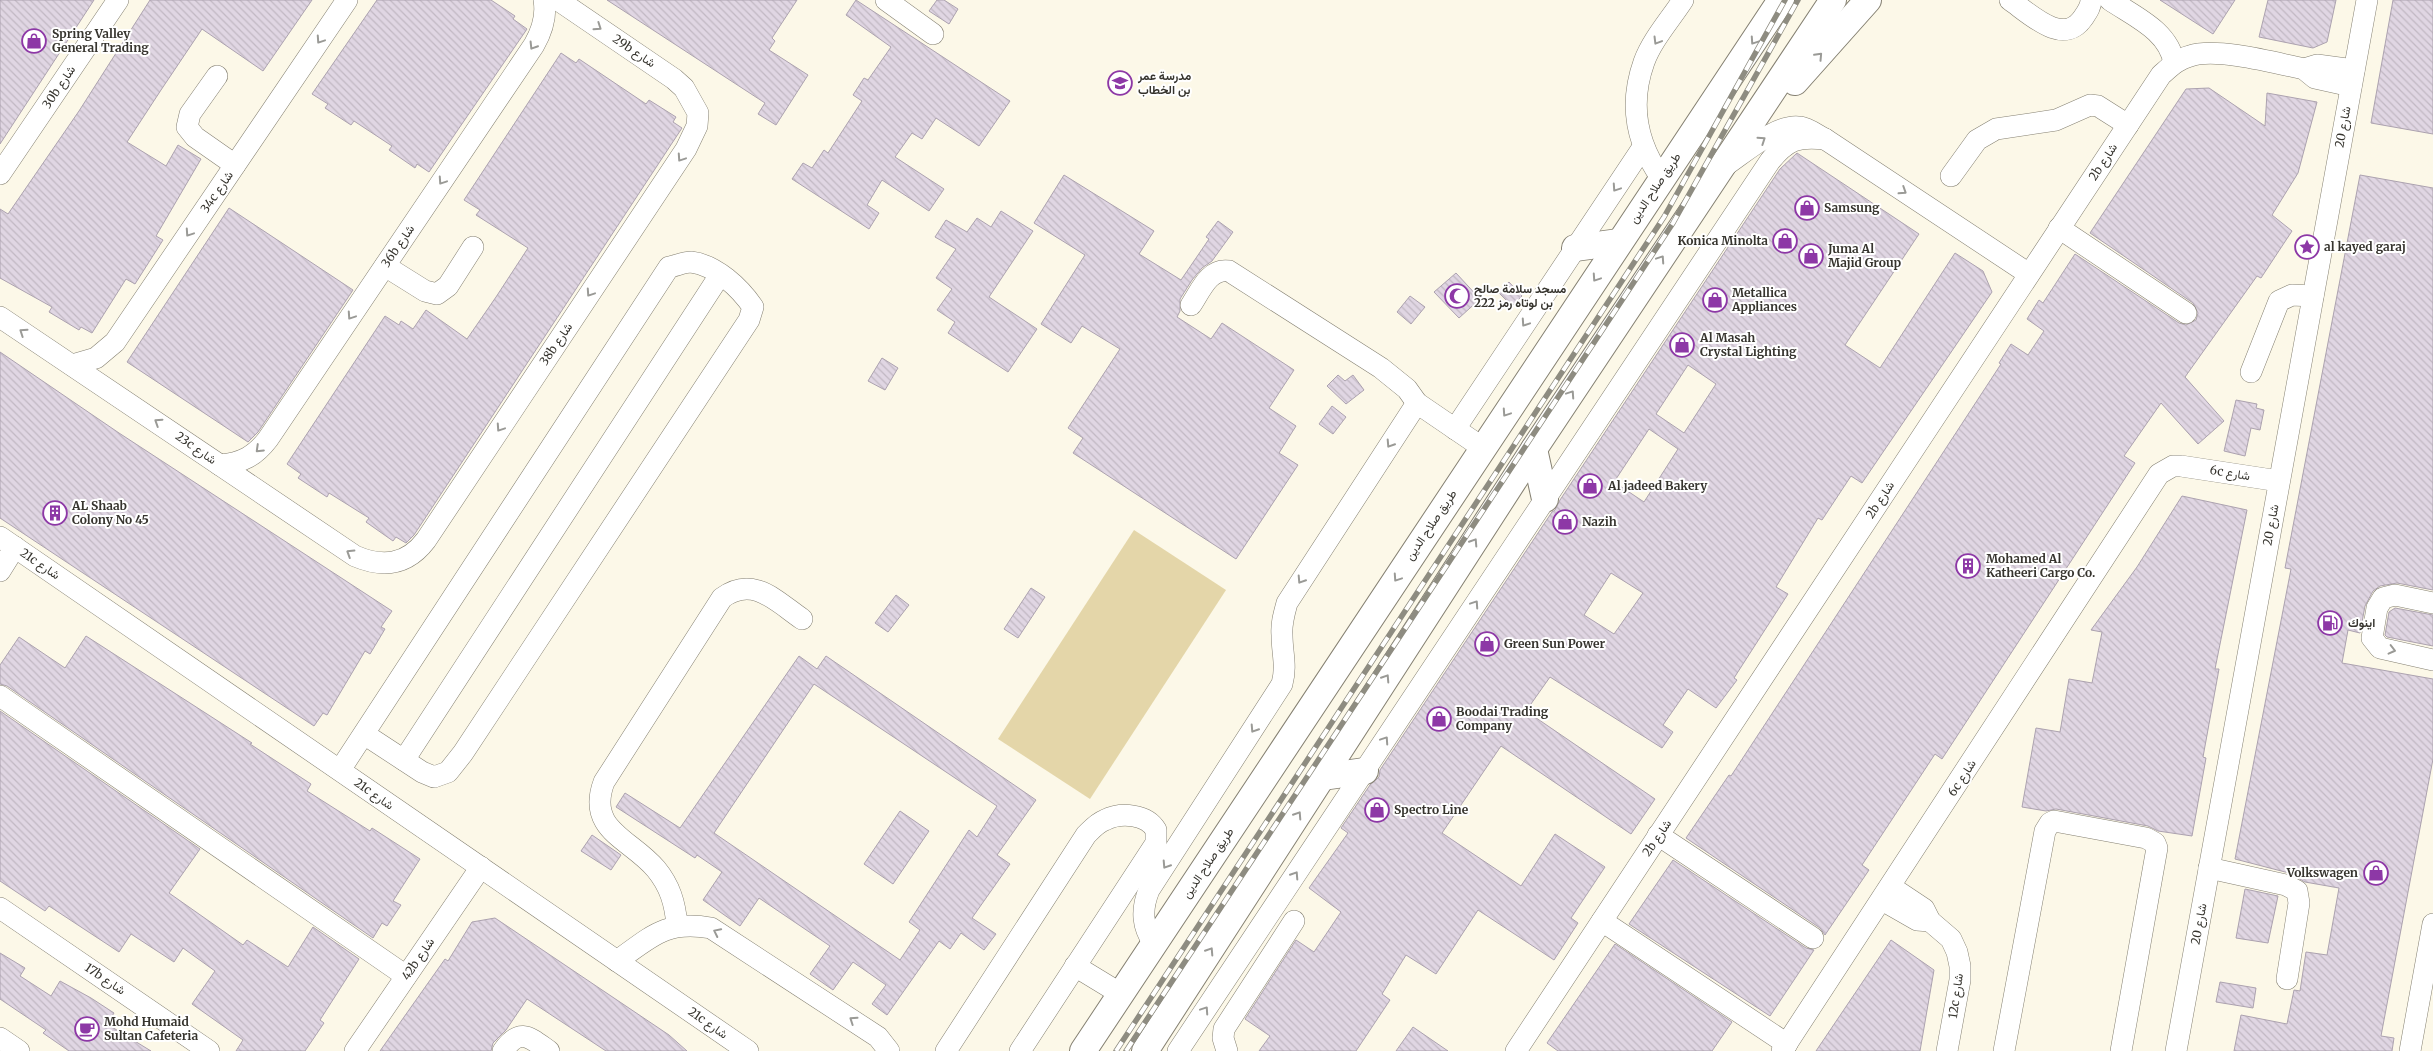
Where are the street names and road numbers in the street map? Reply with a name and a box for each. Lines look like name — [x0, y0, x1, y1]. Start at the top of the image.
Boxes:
street label: 29b شارع — [609, 31, 658, 72]
street label: 30b شارع — [39, 62, 80, 112]
street label: شارع 20 — [2332, 105, 2355, 149]
street label: 2b شارع — [2085, 140, 2122, 184]
street label: طريق صلاح الدين — [1625, 149, 1685, 227]
street label: 34c شارع — [197, 168, 238, 217]
street label: 36b شارع — [378, 222, 419, 271]
street label: 38b شارع — [536, 320, 577, 369]
street label: 23c شارع — [172, 428, 220, 469]
street label: 6c شارع — [2209, 462, 2251, 485]
street label: 2b شارع — [1862, 478, 1899, 522]
street label: طريق صلاح الدين — [1401, 486, 1461, 564]
street label: شارع 20 — [2260, 503, 2283, 547]
street label: 21c شارع — [16, 545, 63, 584]
street label: 6c شارع — [1944, 757, 1981, 800]
street label: 21c شارع — [350, 775, 397, 814]
street label: 2b شارع — [1639, 816, 1676, 860]
street label: طريق صلاح الدين — [1178, 824, 1238, 902]
street label: شارع 20 — [2188, 902, 2211, 946]
street label: 42b شارع — [398, 935, 439, 984]
street label: 17b شارع — [81, 960, 128, 999]
street label: 12c شارع — [1945, 972, 1968, 1020]
street label: 21c شارع — [684, 1004, 731, 1043]

